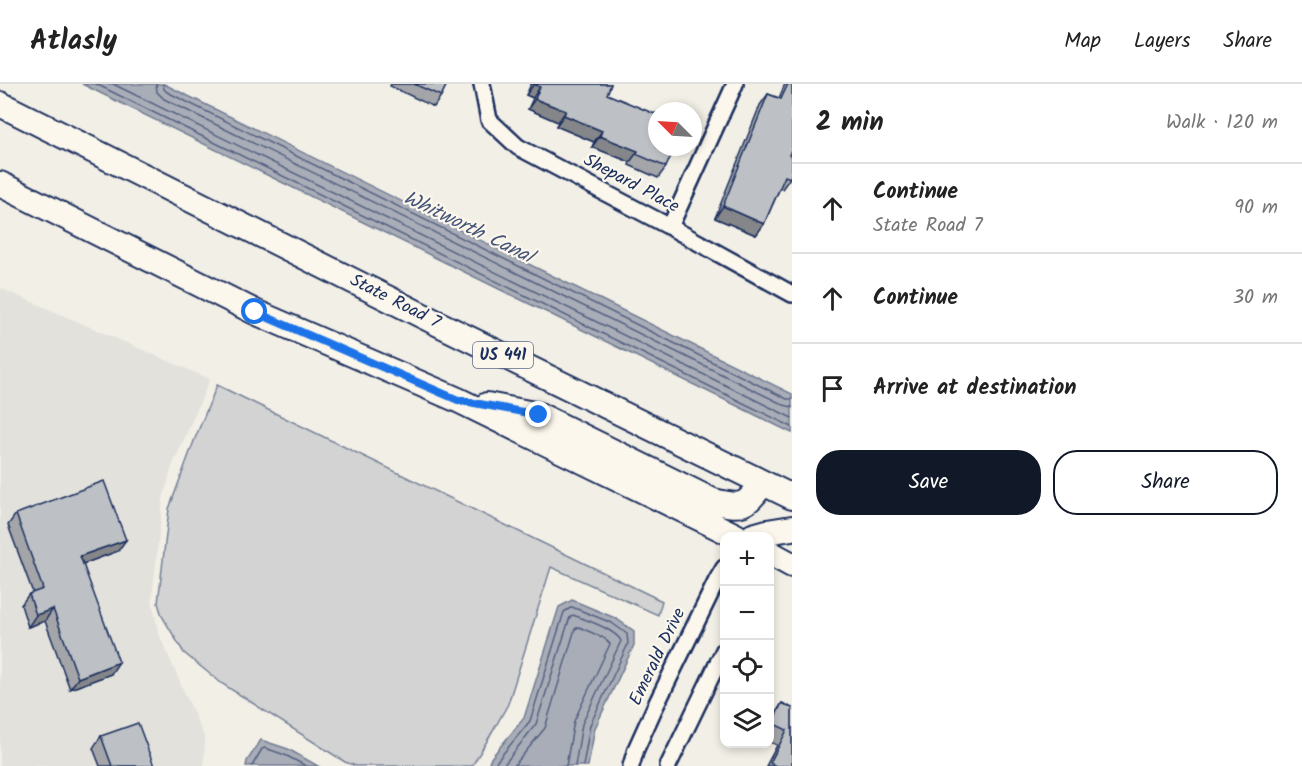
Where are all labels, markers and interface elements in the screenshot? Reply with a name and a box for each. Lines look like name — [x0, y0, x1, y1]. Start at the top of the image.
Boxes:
text: Atlasly — [30, 19, 117, 64]
text: Map — [1064, 25, 1101, 58]
text: Layers — [1134, 25, 1190, 58]
text: Share — [1223, 25, 1272, 58]
north arrow — [648, 102, 702, 156]
text: 2 min — [816, 102, 884, 144]
text: Walk · 120 m — [1166, 107, 1278, 139]
street label: Shepard Place — [578, 146, 684, 222]
text: Continue — [873, 175, 958, 210]
water label: Whitworth Canal — [398, 183, 542, 275]
icon: ahead — [816, 192, 849, 225]
text: 90 m — [1234, 192, 1278, 224]
text: State Road 7 — [873, 210, 983, 242]
street label: State Road 7 — [344, 267, 446, 338]
text: Continue — [873, 281, 958, 316]
icon: ahead — [816, 282, 849, 315]
text: 30 m — [1233, 282, 1278, 314]
route start — [241, 298, 267, 324]
road number: US 441 — [473, 342, 533, 368]
text: Arrive at destination — [873, 371, 1076, 406]
icon: arrive — [816, 372, 849, 405]
route end — [525, 401, 551, 427]
button: Save — [816, 450, 1041, 515]
button: Share — [1053, 450, 1278, 515]
map controls — [720, 532, 774, 748]
button: + — [720, 532, 774, 586]
button: − — [720, 586, 774, 640]
street label: Emerald Drive — [622, 603, 694, 711]
button: locate — [720, 640, 774, 694]
button: layers — [720, 694, 774, 748]

